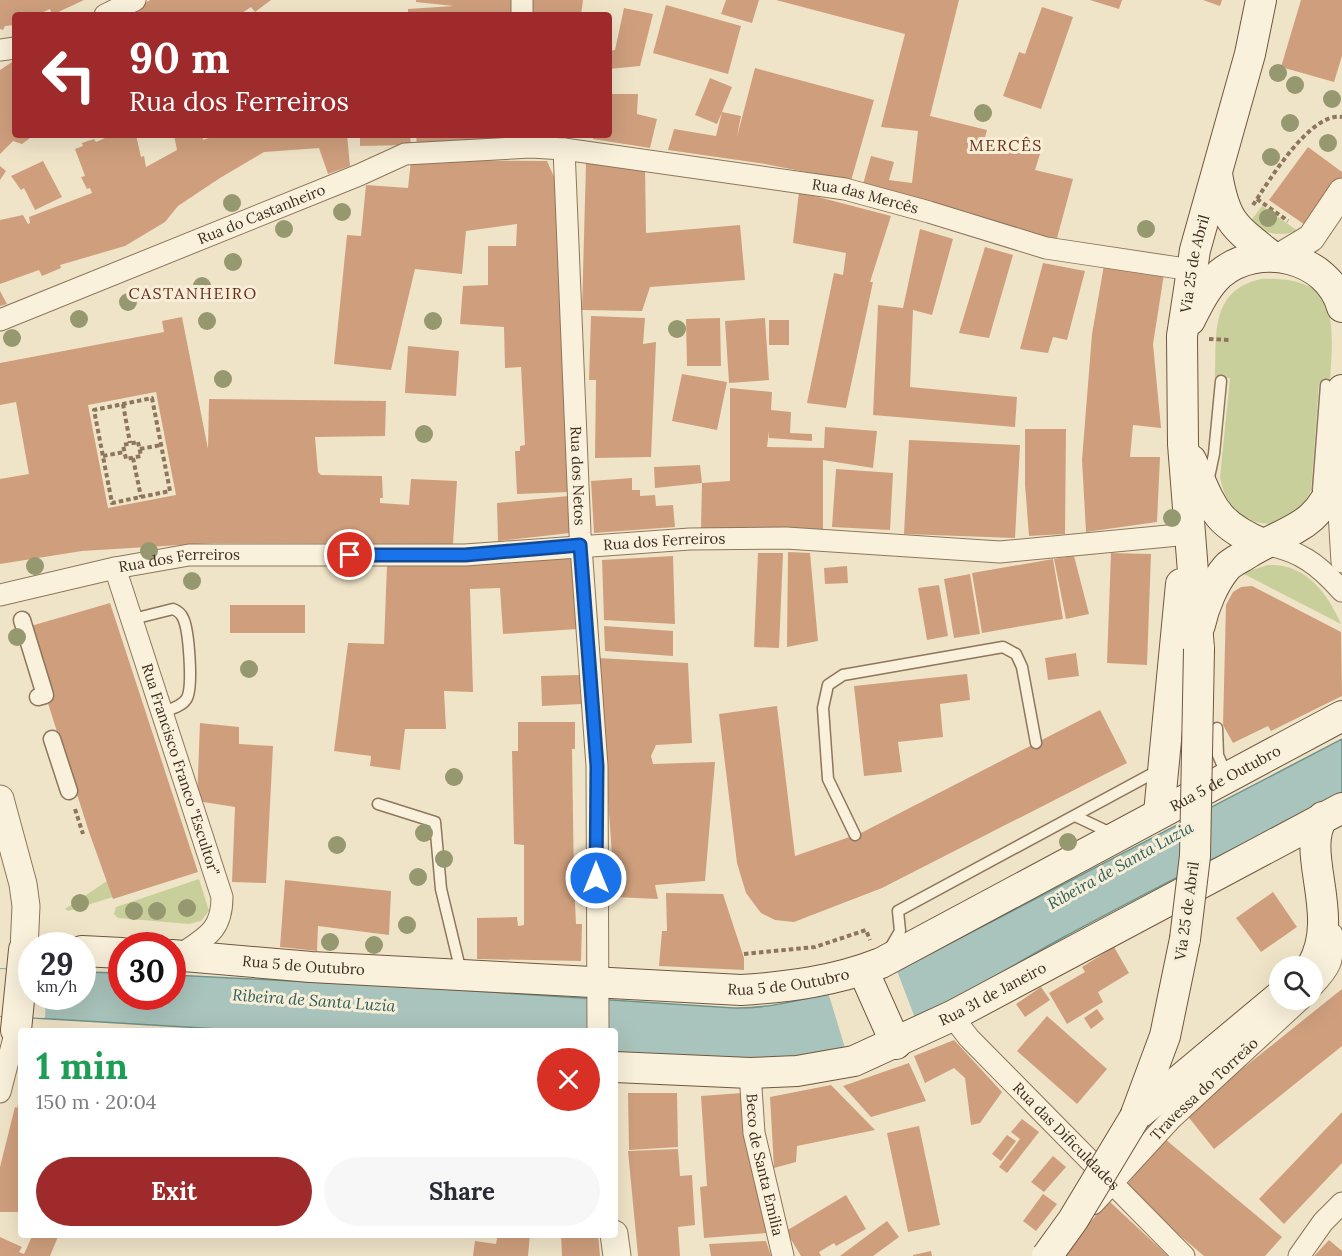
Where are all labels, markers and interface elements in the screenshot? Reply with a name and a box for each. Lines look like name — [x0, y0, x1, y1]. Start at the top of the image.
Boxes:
text: 90 m — [129, 31, 230, 85]
icon: left — [30, 36, 108, 114]
text: Rua dos Ferreiros — [129, 84, 349, 118]
district label: MERCÊS — [969, 135, 1043, 155]
street label: Rua das Mercês — [811, 174, 921, 218]
street label: Rua do Castanheiro — [195, 180, 328, 248]
street label: Via 25 de Abril — [1175, 212, 1213, 315]
district label: CASTANHEIRO — [128, 283, 258, 303]
street label: Rua dos Netos — [567, 426, 590, 526]
pin — [324, 529, 375, 580]
street label: Rua dos Ferreiros — [603, 529, 725, 554]
icon: arrive — [333, 538, 366, 571]
street label: Rua dos Ferreiros — [117, 545, 240, 576]
street label: Rua Francisco Franco "Escultor" — [138, 661, 224, 878]
street label: Rua 5 de Outubro — [1166, 741, 1284, 815]
water label: Ribeira de Santa Luzia — [1044, 817, 1197, 913]
position arrow — [564, 846, 628, 910]
street label: Via 25 de Abril — [1170, 860, 1203, 963]
speed limit sign: 30 — [108, 932, 186, 1010]
text: 29 — [40, 945, 74, 983]
street label: Rua 5 de Outubro — [242, 951, 366, 979]
map controls — [1269, 956, 1323, 1010]
button: search — [1269, 956, 1323, 1010]
street label: Rua 31 de Janeiro — [936, 957, 1049, 1030]
street label: Rua 5 de Outubro — [727, 964, 851, 999]
text: km/h — [37, 977, 77, 996]
water label: Ribeira de Santa Luzia — [232, 984, 396, 1016]
street label: Travessa do Torreão — [1146, 1033, 1262, 1144]
text: 1 min — [36, 1043, 128, 1089]
button: close — [537, 1048, 600, 1111]
street label: Rua das Dificuldades — [1009, 1078, 1124, 1194]
text: 150 m · 20:04 — [36, 1089, 157, 1114]
street label: Beco de Santa Emilia — [742, 1093, 788, 1238]
button: Exit — [36, 1157, 312, 1226]
button: Share — [324, 1157, 600, 1226]

